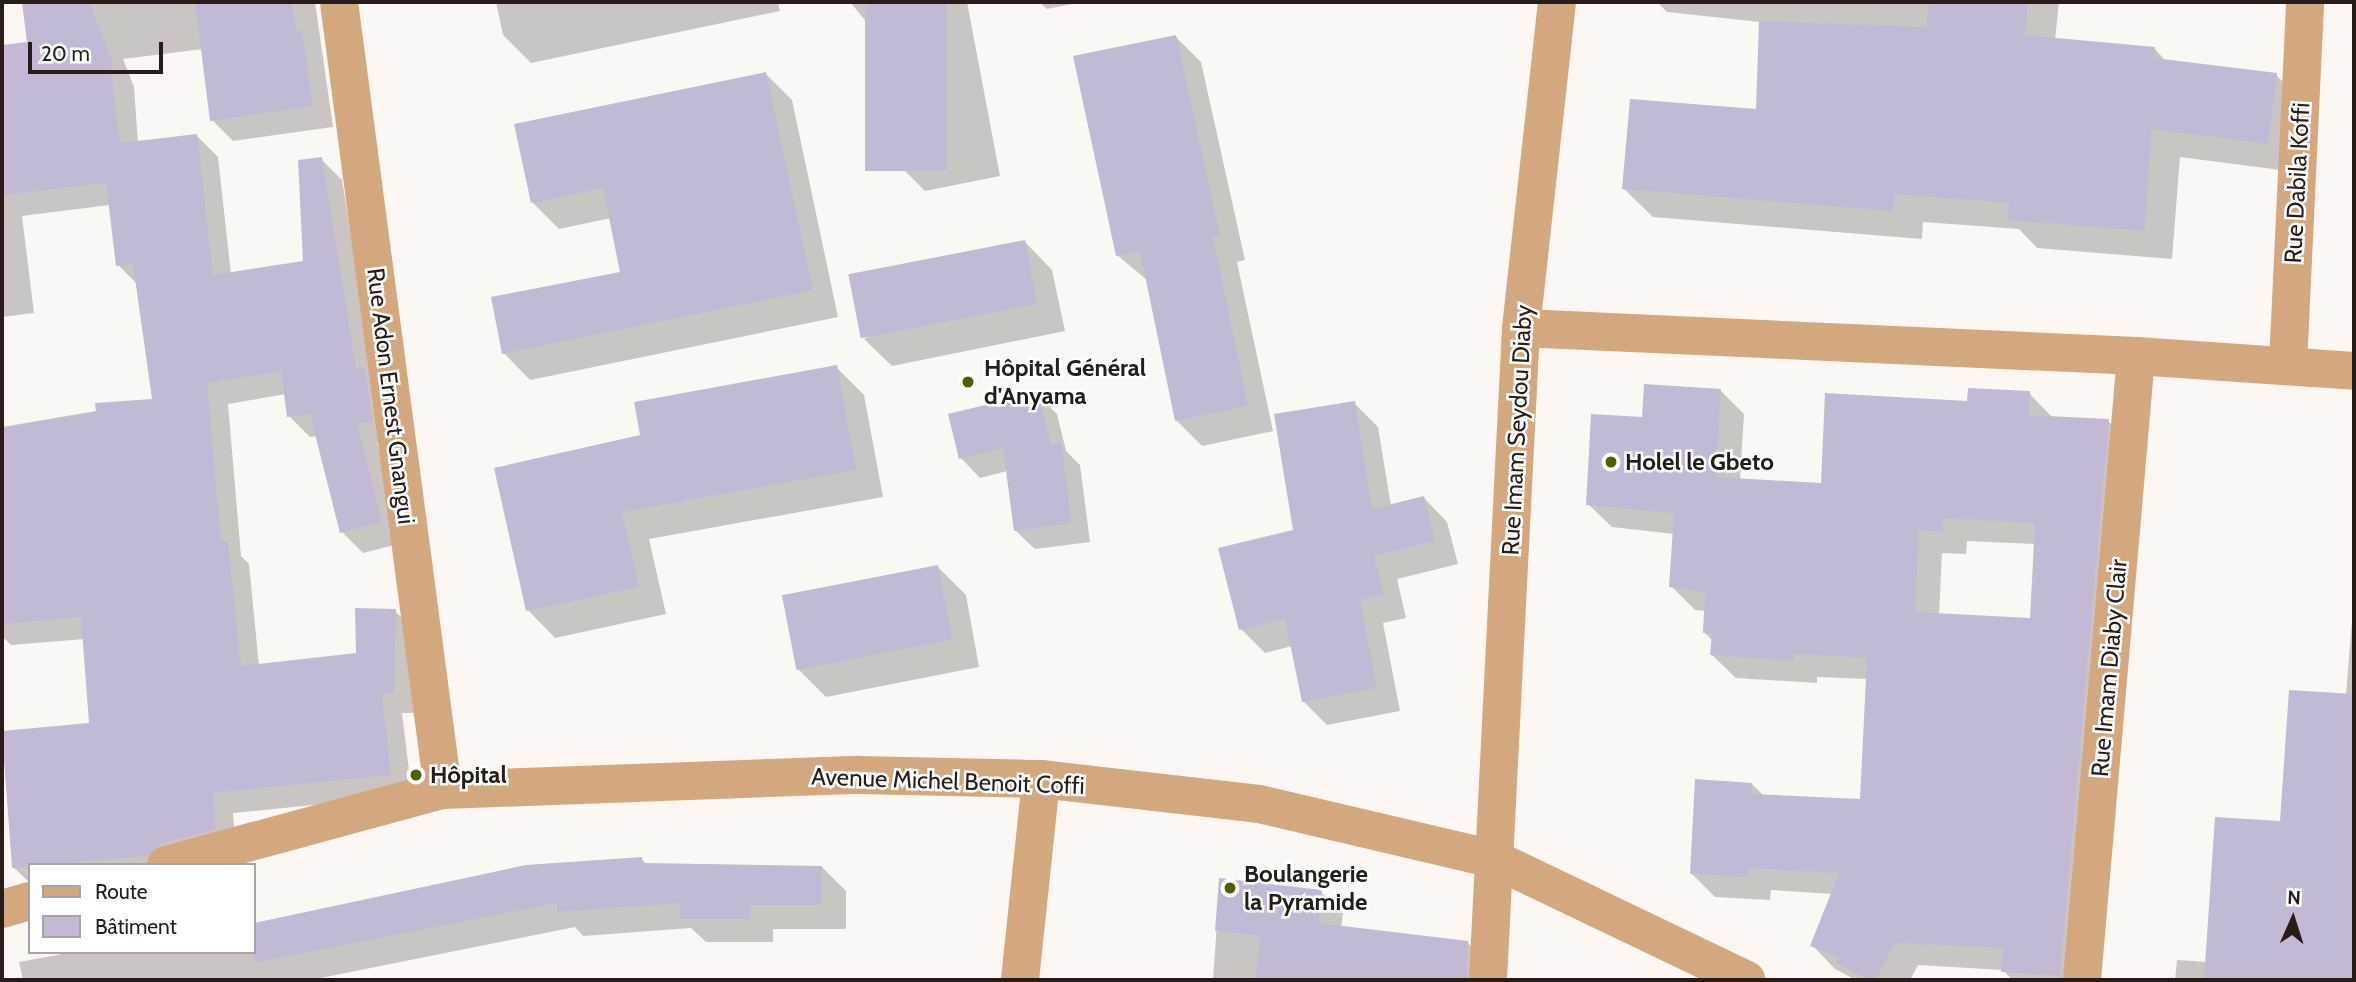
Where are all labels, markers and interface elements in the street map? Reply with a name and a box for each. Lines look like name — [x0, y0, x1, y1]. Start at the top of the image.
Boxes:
scale bar — [32, 28, 166, 72]
text: 20 m — [41, 41, 90, 66]
street label: Rue Dabila Koffi — [2278, 102, 2316, 264]
street label: Rue Adon Ernest Gnangui — [361, 266, 421, 526]
street label: Rue Imam Seydou Diaby — [1496, 304, 1538, 556]
place label: Hôpital Général d'Anyama — [984, 354, 1146, 410]
marker: Hôpital Général d'Anyama — [958, 372, 978, 392]
place label: Holel le Gbeto — [1625, 448, 1774, 476]
marker: Holel le Gbeto — [1603, 454, 1619, 470]
street label: Rue Imam Diaby Clair — [2085, 558, 2133, 778]
place label: Hôpital — [430, 761, 507, 789]
street label: Avenue Michel Benoit Coffi — [811, 762, 1085, 800]
marker: Hôpital — [408, 767, 424, 783]
place label: Boulangerie la Pyramide — [1244, 860, 1368, 916]
legend — [28, 863, 256, 954]
text: Route — [95, 879, 148, 904]
marker: Boulangerie la Pyramide — [1222, 880, 1238, 896]
north arrow — [2258, 884, 2328, 954]
text: N — [2287, 886, 2301, 909]
text: Bâtiment — [95, 914, 177, 939]

